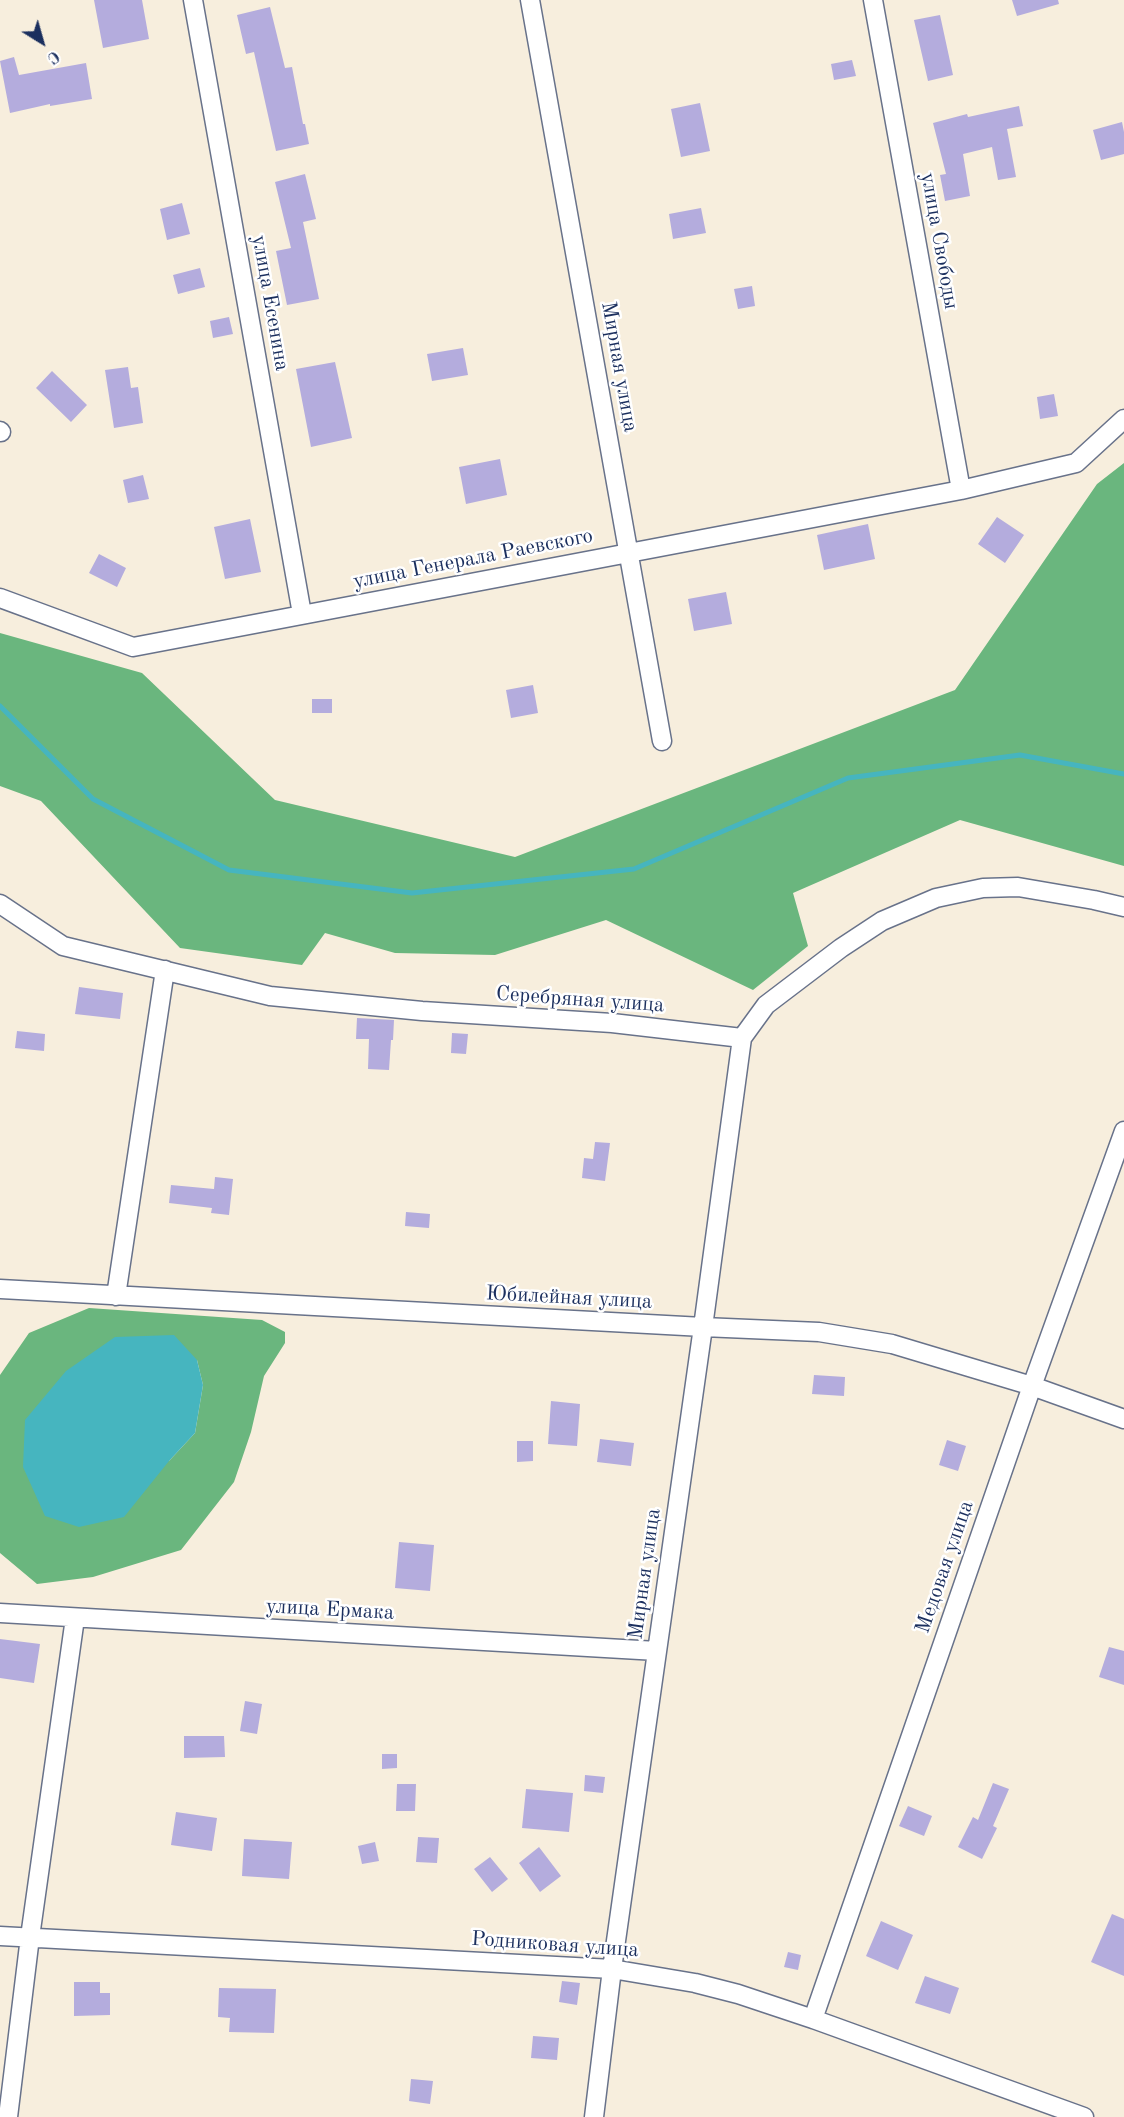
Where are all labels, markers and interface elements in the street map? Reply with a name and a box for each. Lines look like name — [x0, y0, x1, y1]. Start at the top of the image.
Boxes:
north arrow — [12, 12, 72, 72]
text: С — [44, 47, 62, 66]
street label: улица Свободы — [915, 171, 963, 311]
street label: улица Есенина — [246, 233, 294, 373]
street label: Мирная улица — [595, 300, 643, 434]
street label: улица Генерала Раевского — [351, 523, 595, 595]
street label: Серебряная улица — [495, 982, 665, 1018]
street label: Юбилейная улица — [485, 1281, 653, 1315]
street label: Медовая улица — [910, 1497, 980, 1637]
street label: Мирная улица — [623, 1507, 667, 1641]
street label: улица Ермака — [265, 1594, 395, 1626]
street label: Родниковая улица — [470, 1927, 640, 1963]

